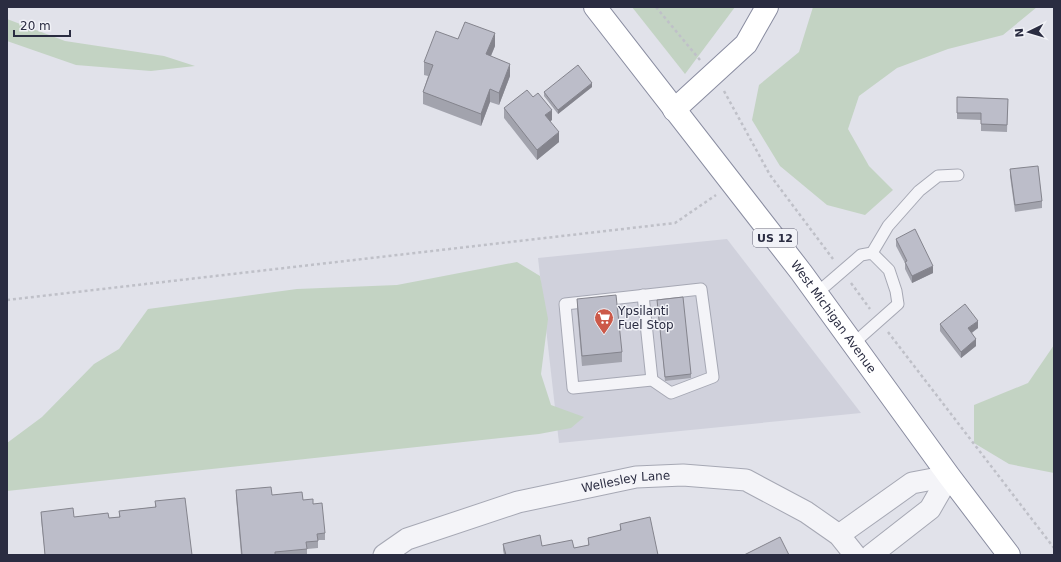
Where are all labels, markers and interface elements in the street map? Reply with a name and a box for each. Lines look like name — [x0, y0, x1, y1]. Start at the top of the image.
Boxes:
scale bar — [14, 12, 70, 38]
north arrow — [1009, 12, 1049, 52]
text: 20 m — [20, 19, 51, 33]
text: N — [1013, 28, 1026, 38]
road number: US 12 — [753, 229, 797, 247]
street label: West Michigan Avenue — [788, 258, 879, 376]
place label: Ypsilanti Fuel Stop — [617, 304, 674, 332]
supermarket icon: Ypsilanti Fuel Stop — [593, 307, 615, 335]
street label: Wellesley Lane — [580, 469, 670, 495]

